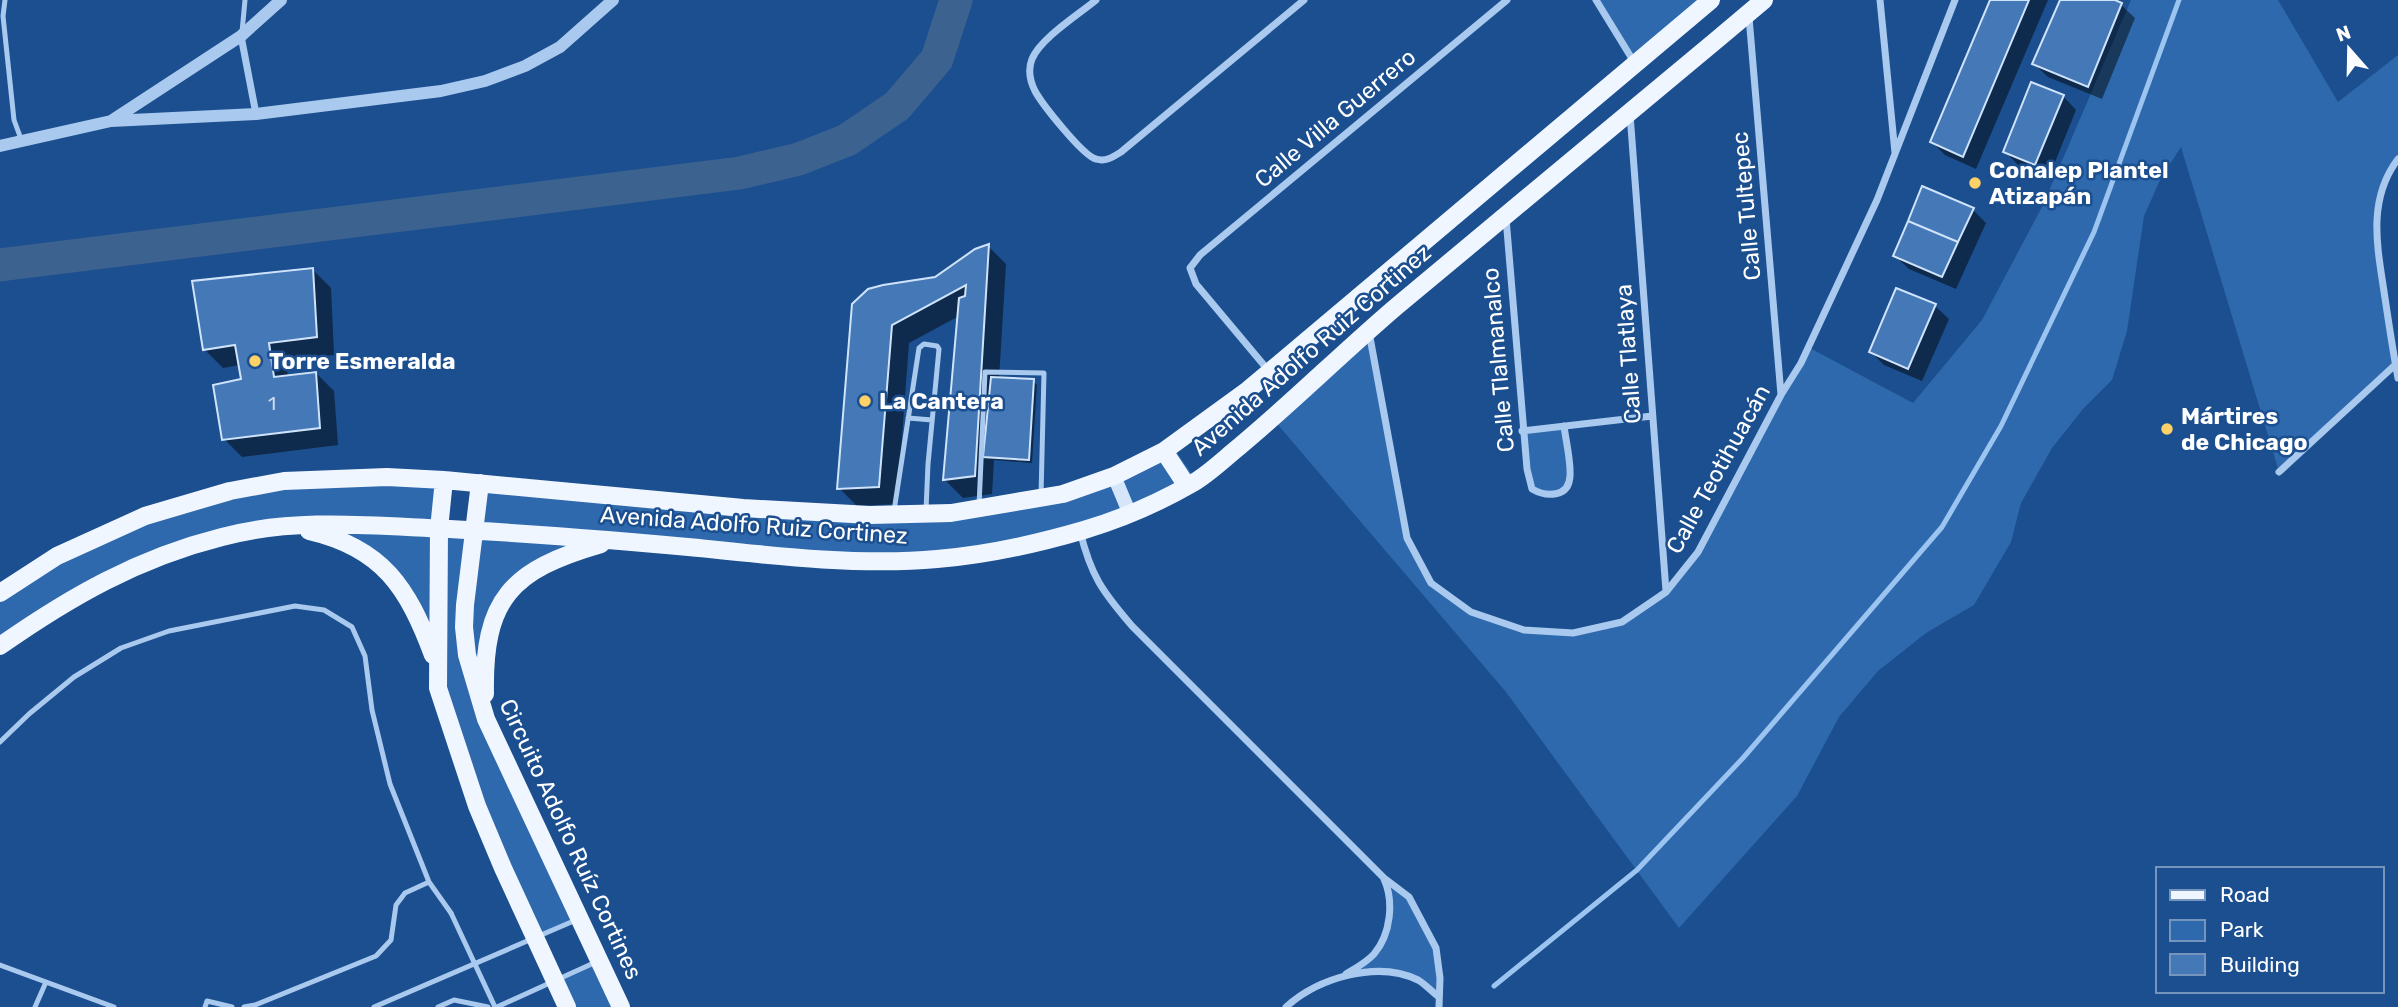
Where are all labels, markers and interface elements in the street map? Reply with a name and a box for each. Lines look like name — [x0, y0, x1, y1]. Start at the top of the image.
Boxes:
north arrow — [2314, 14, 2384, 84]
text: N — [2333, 20, 2354, 47]
street label: Calle Villa Guerrero — [1249, 43, 1421, 193]
street label: Calle Tultepec — [1726, 130, 1766, 282]
place label: Conalep Plantel Atizapán — [1989, 156, 2169, 210]
marker: Conalep Plantel Atizapán — [1967, 175, 1983, 191]
street label: Avenida Adolfo Ruiz Cortinez — [1186, 238, 1436, 462]
street label: Calle Tlalmanalco — [1476, 267, 1520, 453]
street label: Calle Tlatlaya — [1609, 283, 1647, 425]
place label: Torre Esmeralda — [269, 347, 455, 375]
marker: Torre Esmeralda — [247, 353, 263, 369]
street label: Calle Teotihuacán — [1660, 380, 1776, 558]
place label: La Cantera — [879, 387, 1004, 415]
house number: 1 — [268, 392, 276, 415]
marker: La Cantera — [857, 393, 873, 409]
place label: Mártires de Chicago — [2181, 402, 2308, 456]
marker: Mártires de Chicago — [2159, 421, 2175, 437]
street label: Avenida Adolfo Ruiz Cortinez — [599, 500, 909, 550]
street label: Circuito Adolfo Ruíz Cortines — [494, 694, 648, 984]
legend — [2156, 867, 2384, 993]
text: Road — [2220, 882, 2270, 907]
text: Park — [2220, 917, 2264, 942]
text: Building — [2220, 952, 2300, 977]

